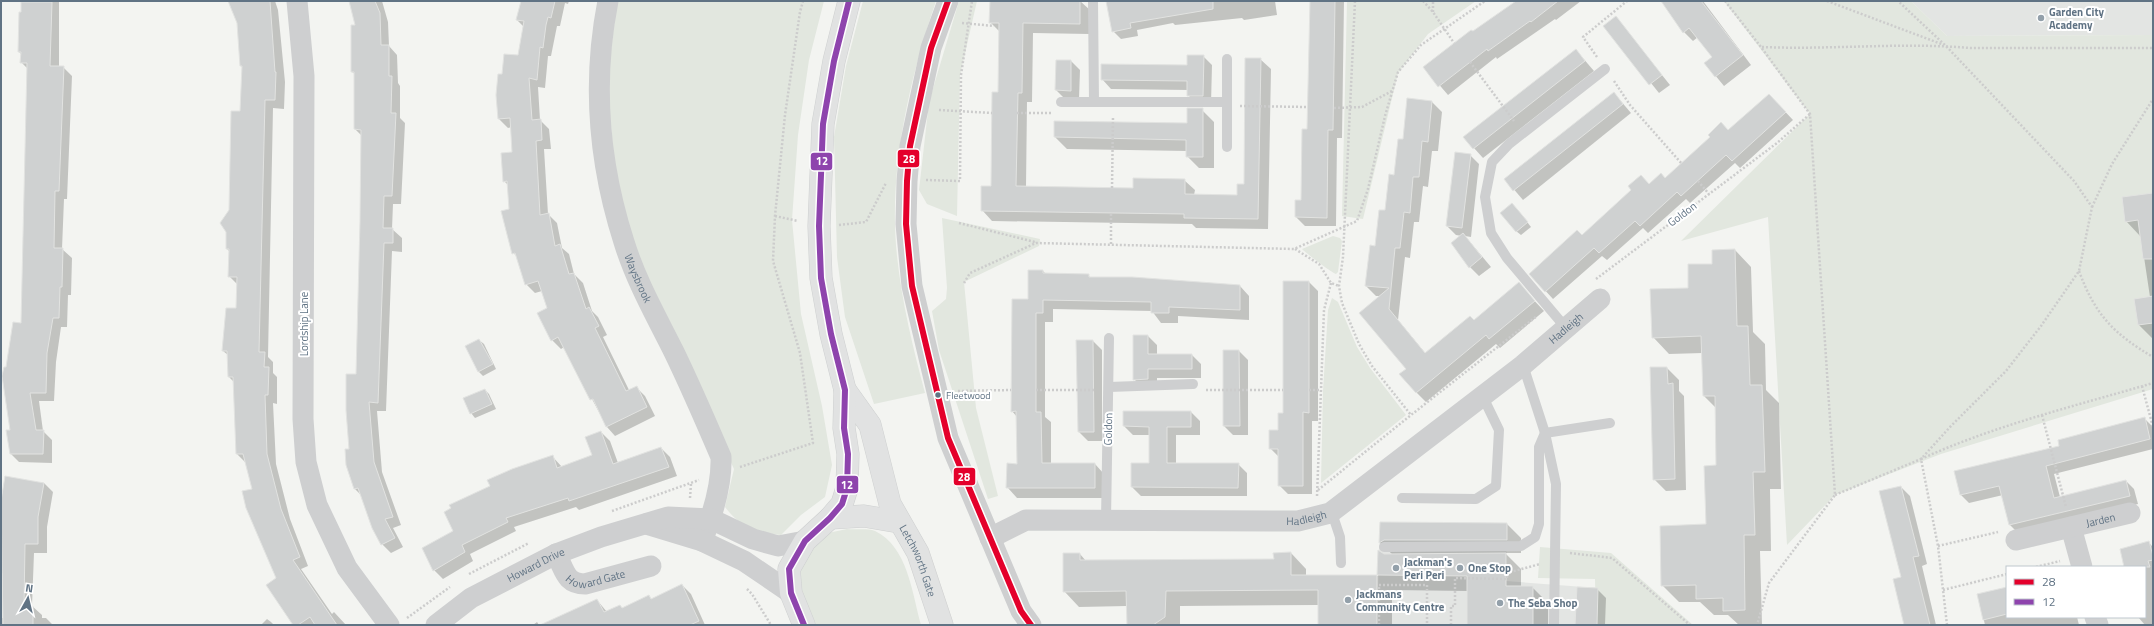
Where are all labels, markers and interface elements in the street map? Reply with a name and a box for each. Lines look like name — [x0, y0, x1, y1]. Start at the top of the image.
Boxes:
place label: Garden City Academy — [2049, 4, 2104, 33]
marker: Garden City Academy — [2036, 13, 2046, 23]
line badge: 28 — [897, 149, 920, 168]
text: 28 — [903, 151, 915, 167]
line badge: 12 — [810, 152, 833, 171]
text: 12 — [816, 153, 828, 169]
street label: Goldon — [1664, 198, 1700, 230]
street label: Waysbrook — [621, 252, 656, 306]
street label: Lordship Lane — [296, 291, 312, 356]
street label: Hadleigh — [1545, 309, 1587, 348]
place label: Fleetwood — [946, 388, 991, 403]
marker: Fleetwood — [933, 390, 943, 400]
street label: Goldon — [1100, 412, 1116, 445]
line badge: 28 — [953, 467, 976, 486]
text: 28 — [958, 469, 970, 485]
line badge: 12 — [836, 475, 859, 494]
text: 12 — [841, 477, 853, 493]
street label: Hadleigh — [1286, 506, 1328, 529]
street label: Jarden — [2084, 509, 2117, 531]
street label: Letchworth Gate — [895, 522, 940, 599]
street label: Howard Drive — [504, 543, 567, 586]
place label: Jackman's Peri Peri — [1404, 554, 1452, 583]
place label: One Stop — [1468, 560, 1511, 576]
marker: Jackman's Peri Peri — [1391, 563, 1401, 573]
marker: One Stop — [1455, 563, 1465, 573]
street label: Howard Gate — [562, 565, 627, 592]
legend — [2006, 566, 2146, 618]
text: 28 — [2042, 572, 2056, 591]
north arrow — [8, 578, 48, 618]
text: N — [25, 580, 34, 597]
place label: Jackmans Community Centre — [1356, 586, 1445, 615]
text: 12 — [2042, 592, 2055, 611]
marker: Jackmans Community Centre — [1343, 595, 1353, 605]
place label: The Seba Shop — [1508, 595, 1577, 611]
marker: The Seba Shop — [1495, 598, 1505, 608]

